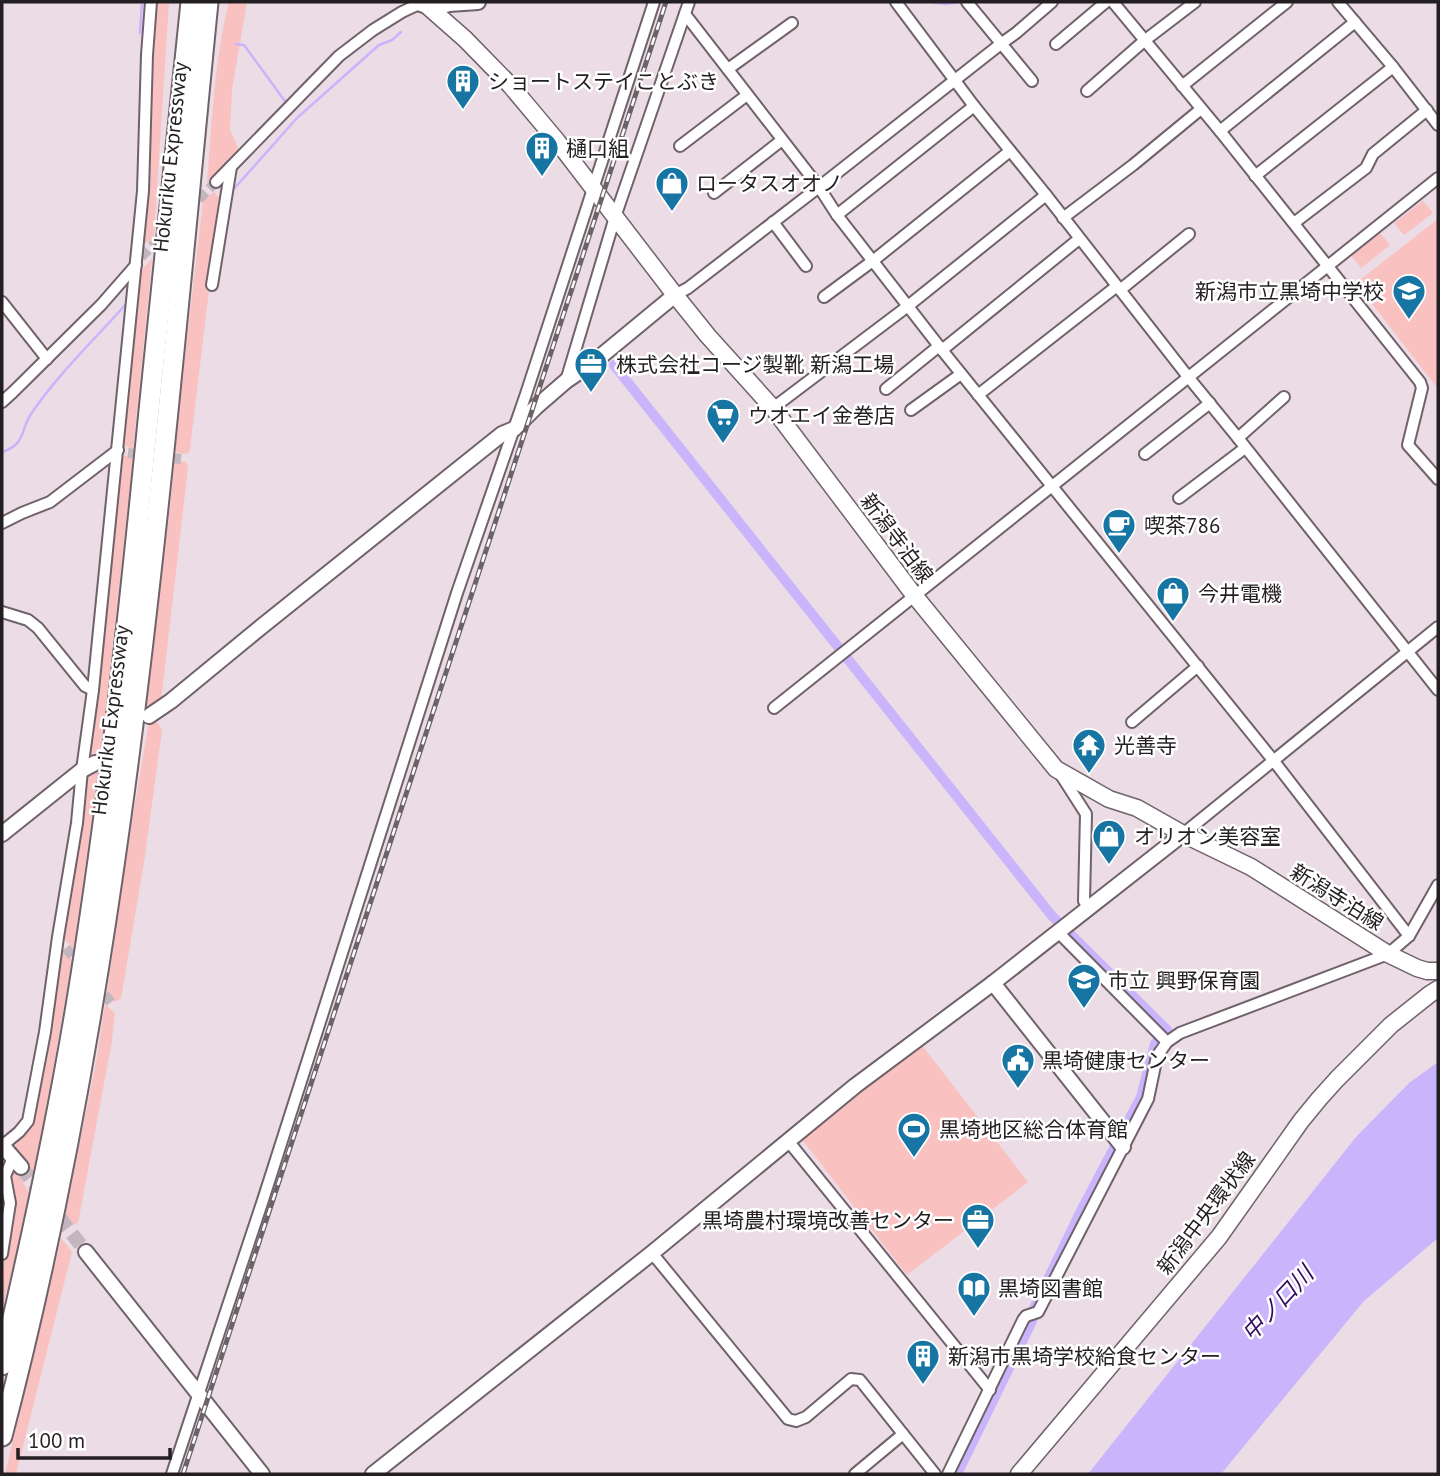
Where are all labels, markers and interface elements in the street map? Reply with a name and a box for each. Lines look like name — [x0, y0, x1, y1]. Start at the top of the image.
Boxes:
street label: Hokuriku Expressway — [147, 60, 193, 253]
building icon: ショートステイことぶき — [444, 62, 482, 111]
place label: ショートステイことぶき — [488, 68, 719, 95]
building icon: 樋口組 — [523, 129, 561, 178]
place label: 樋口組 — [566, 135, 629, 162]
shop icon: ロータスオオノ — [653, 164, 691, 213]
place label: ロータスオオノ — [696, 170, 843, 197]
school or university icon: 新潟市立黒埼中学校 — [1390, 272, 1428, 321]
place label: 新潟市立黒埼中学校 — [1195, 278, 1384, 305]
office icon: 株式会社コージ製靴 新潟工場 — [572, 345, 610, 394]
place label: 株式会社コージ製靴 新潟工場 — [616, 351, 894, 378]
supermarket icon: ウオエイ金巻店 — [704, 396, 742, 445]
place label: ウオエイ金巻店 — [748, 402, 895, 429]
street label: 新潟寺泊線 — [855, 488, 939, 588]
cafe icon: 喫茶786 — [1100, 506, 1138, 555]
place label: 喫茶786 — [1144, 512, 1220, 539]
shop icon: 今井電機 — [1154, 574, 1192, 623]
place label: 今井電機 — [1198, 580, 1282, 607]
street label: Hokuriku Expressway — [85, 623, 135, 816]
temple icon: 光善寺 — [1070, 726, 1108, 775]
place label: 光善寺 — [1114, 732, 1177, 759]
shop icon: オリオン美容室 — [1090, 817, 1128, 866]
place label: オリオン美容室 — [1134, 823, 1281, 850]
street label: 新潟寺泊線 — [1285, 858, 1389, 936]
school or university icon: 市立 興野保育園 — [1065, 961, 1103, 1010]
place label: 市立 興野保育園 — [1108, 967, 1261, 994]
public building icon: 黒埼健康センター — [999, 1041, 1037, 1090]
place label: 黒埼健康センター — [1042, 1047, 1210, 1074]
sports icon: 黒埼地区総合体育館 — [895, 1110, 933, 1159]
place label: 黒埼地区総合体育館 — [939, 1116, 1128, 1143]
street label: 新潟中央環状線 — [1151, 1146, 1261, 1280]
office icon: 黒埼農村環境改善センター — [959, 1201, 997, 1250]
place label: 黒埼農村環境改善センター — [702, 1207, 954, 1234]
water label: 中ノ口川 — [1235, 1257, 1321, 1347]
library icon: 黒埼図書館 — [955, 1269, 993, 1318]
place label: 黒埼図書館 — [998, 1275, 1103, 1302]
building icon: 新潟市黒埼学校給食センター — [904, 1337, 942, 1386]
place label: 新潟市黒埼学校給食センター — [948, 1343, 1221, 1370]
scale bar — [18, 1416, 170, 1460]
text: 100 m — [28, 1427, 85, 1454]

